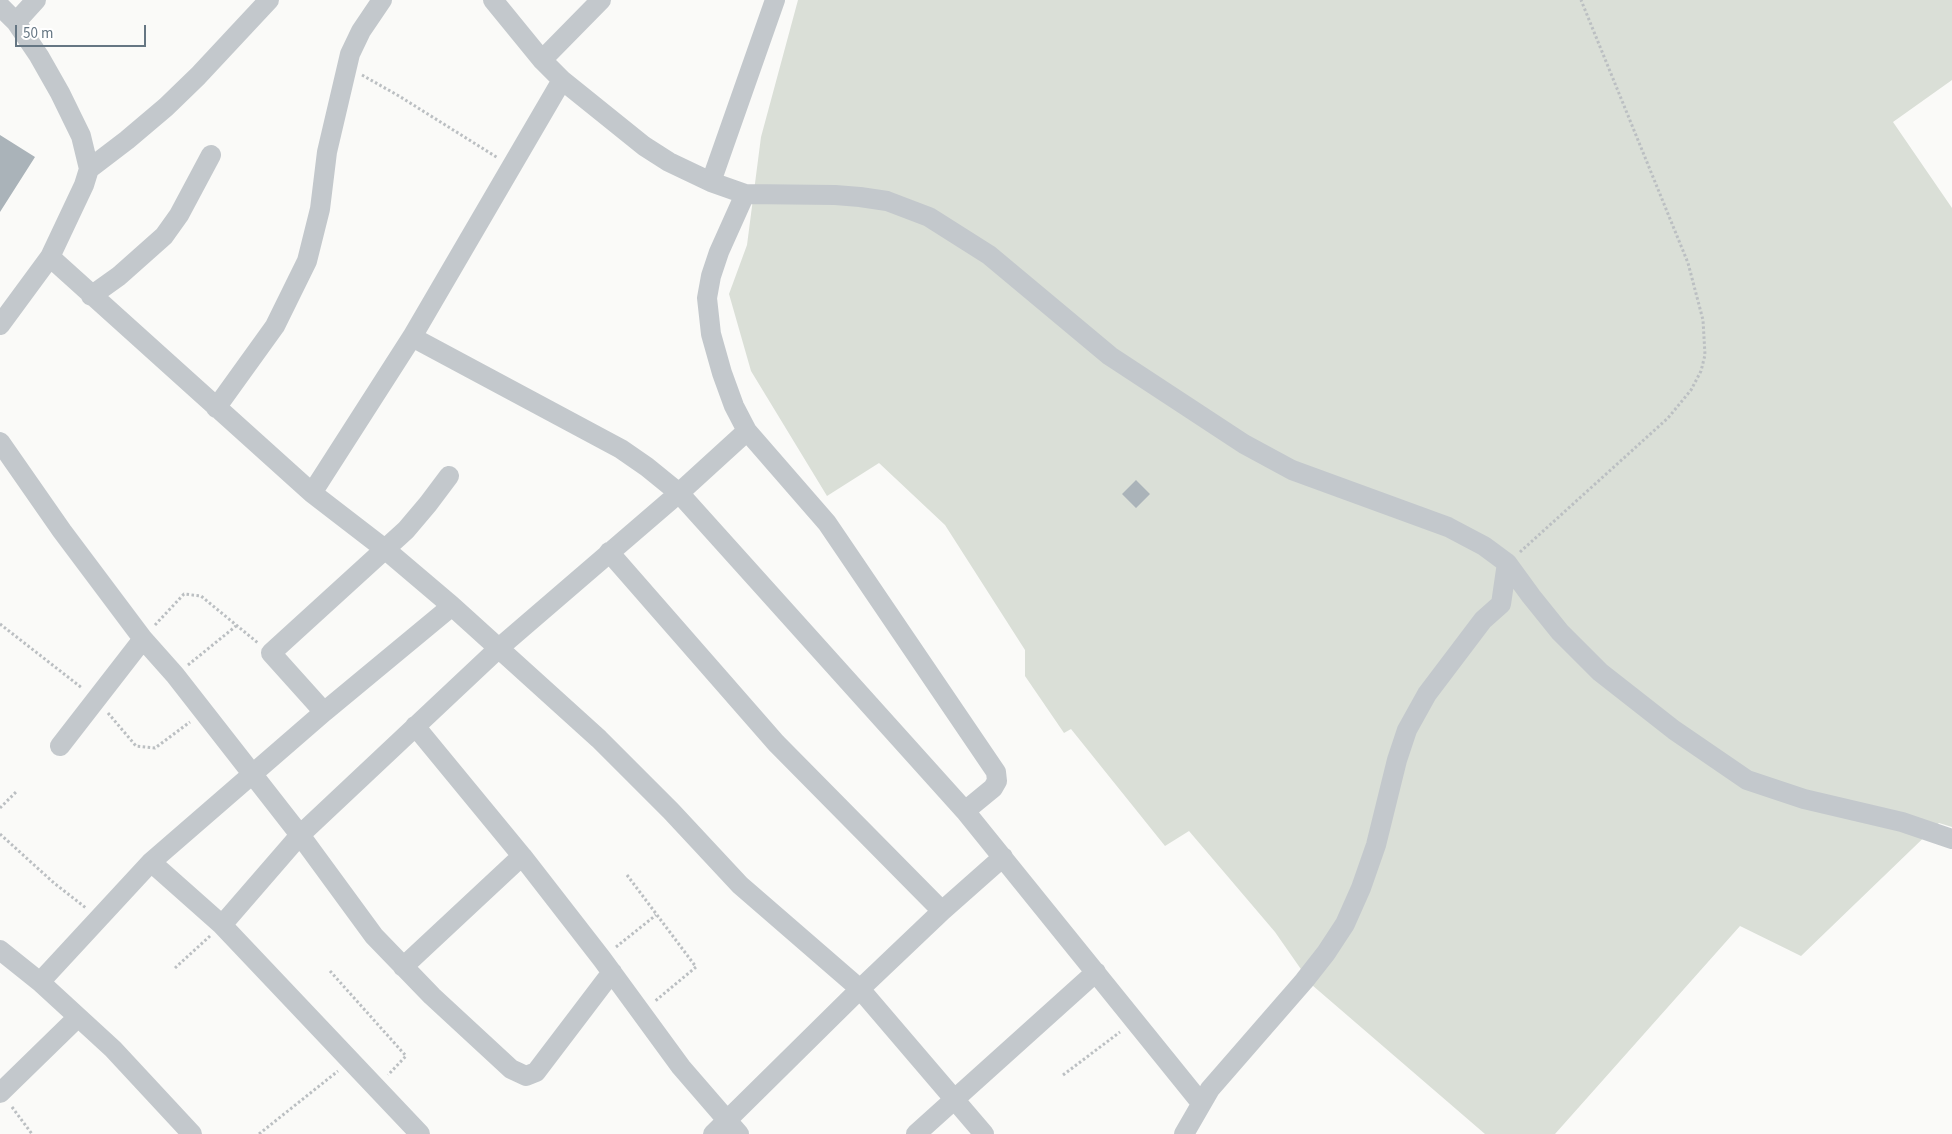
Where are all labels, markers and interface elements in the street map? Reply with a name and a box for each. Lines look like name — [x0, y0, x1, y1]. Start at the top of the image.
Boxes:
scale bar — [18, 15, 149, 47]
text: 50 m — [23, 23, 53, 44]

